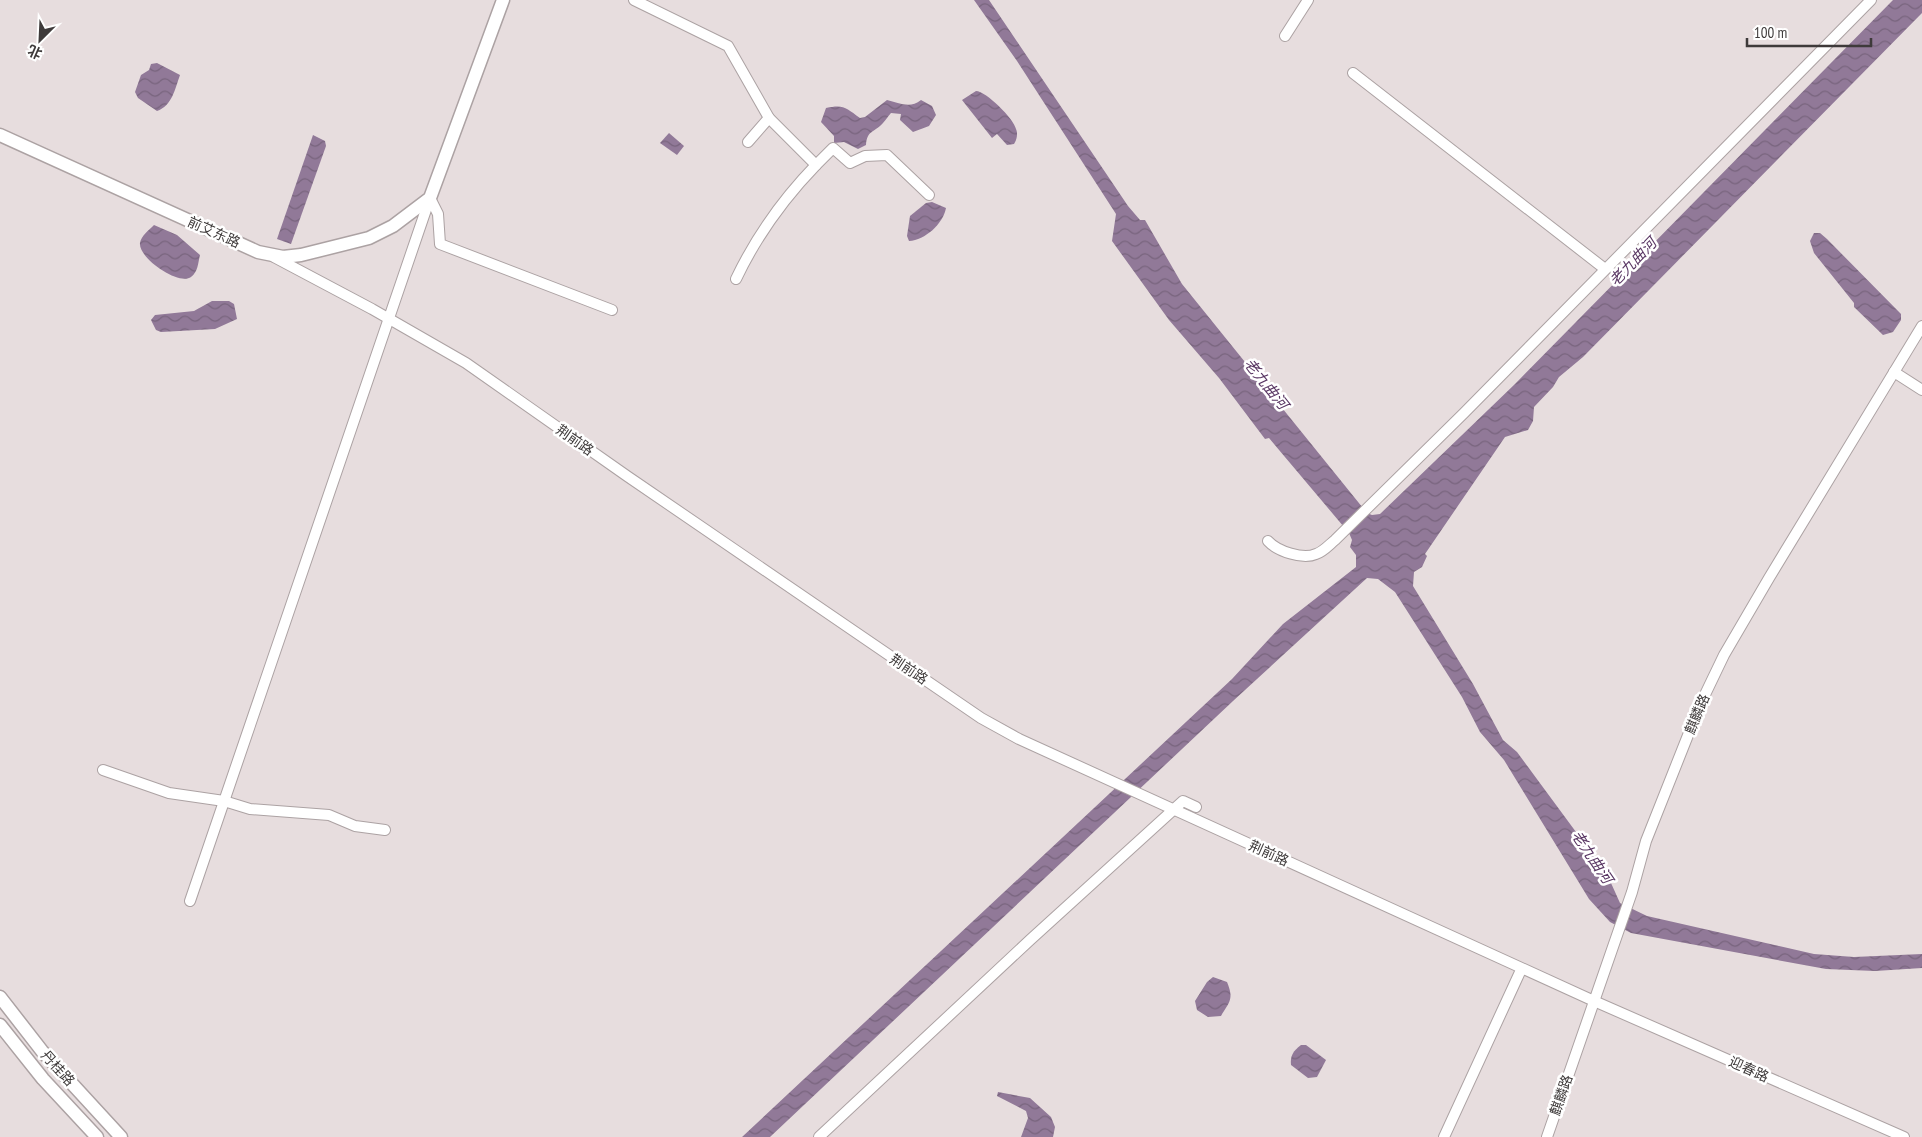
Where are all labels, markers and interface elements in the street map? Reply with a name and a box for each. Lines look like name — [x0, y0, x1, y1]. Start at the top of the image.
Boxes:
north arrow — [15, 15, 65, 65]
scale bar — [1747, 15, 1871, 47]
text: 100 m — [1754, 23, 1787, 42]
text: 北 — [25, 41, 45, 63]
street label: 前艾东路 — [185, 212, 243, 252]
water label: 老九曲河 — [1605, 231, 1662, 290]
water label: 老九曲河 — [1240, 354, 1295, 415]
street label: 荆前路 — [553, 421, 597, 459]
street label: 荆前路 — [887, 650, 931, 688]
street label: 麒麟路 — [1681, 691, 1713, 737]
water label: 老九曲河 — [1568, 827, 1619, 889]
street label: 荆前路 — [1246, 836, 1292, 870]
street label: 丹桂路 — [37, 1046, 79, 1090]
street label: 迎春路 — [1726, 1052, 1772, 1086]
street label: 麒麟路 — [1546, 1072, 1576, 1118]

